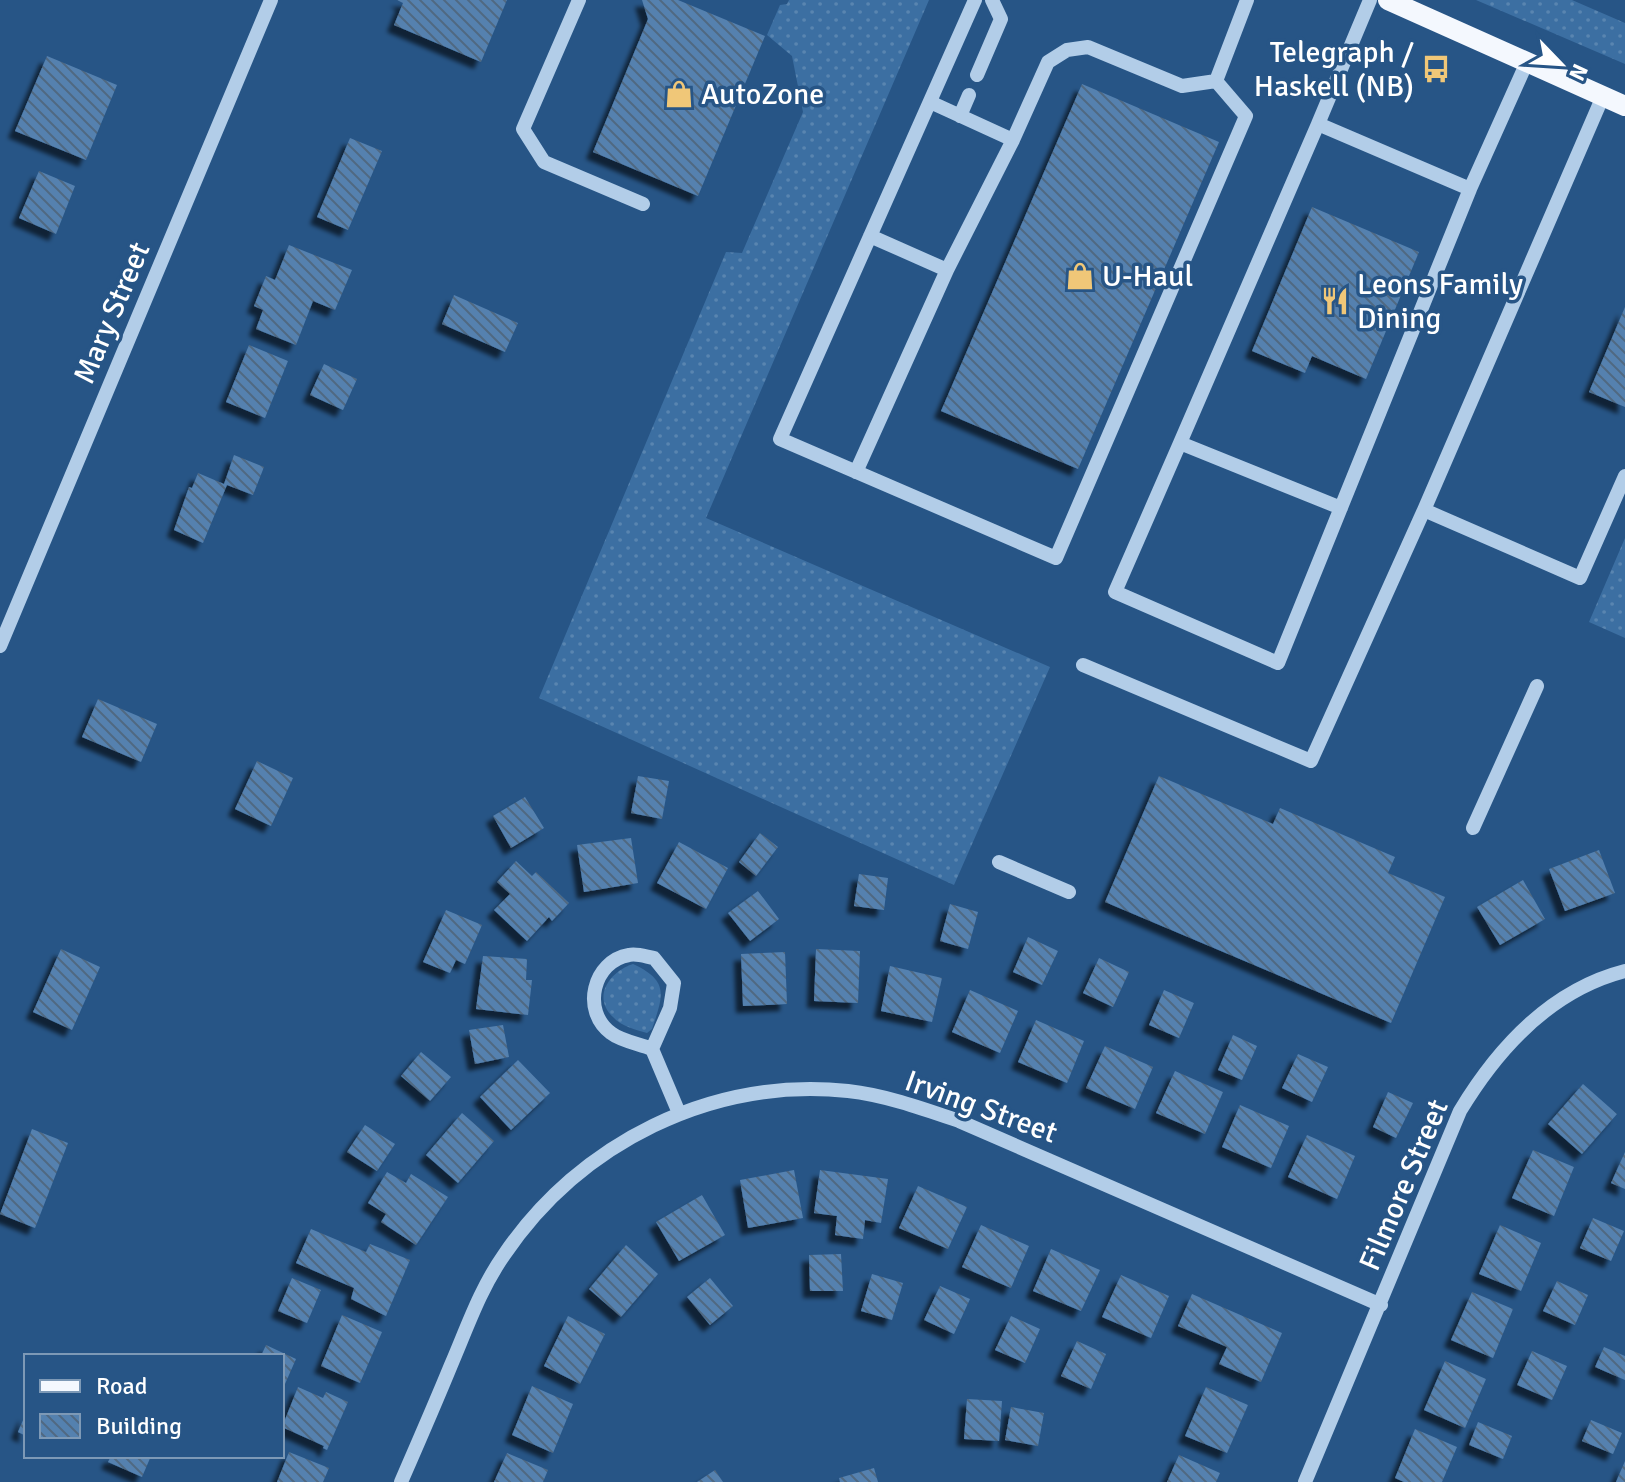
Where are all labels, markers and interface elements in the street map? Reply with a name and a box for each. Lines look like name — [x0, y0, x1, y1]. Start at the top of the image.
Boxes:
north arrow — [1521, 24, 1601, 104]
place label: Telegraph / Haskell (NB) — [1254, 34, 1414, 105]
bus stop icon: Telegraph / Haskell (NB) — [1421, 54, 1451, 84]
text: N — [1563, 60, 1594, 85]
place label: AutoZone — [701, 76, 824, 113]
shop icon: AutoZone — [664, 79, 694, 109]
street label: Mary Street — [66, 237, 158, 389]
place label: U-Haul — [1102, 258, 1193, 295]
shop icon: U-Haul — [1065, 261, 1095, 291]
place label: Leons Family Dining — [1357, 266, 1523, 337]
restaurant icon: Leons Family Dining — [1320, 286, 1350, 316]
street label: Irving Street — [900, 1062, 1062, 1152]
street label: Filmore Street — [1351, 1094, 1457, 1276]
legend — [24, 1354, 284, 1458]
text: Road — [96, 1371, 147, 1401]
text: Building — [96, 1411, 182, 1441]

